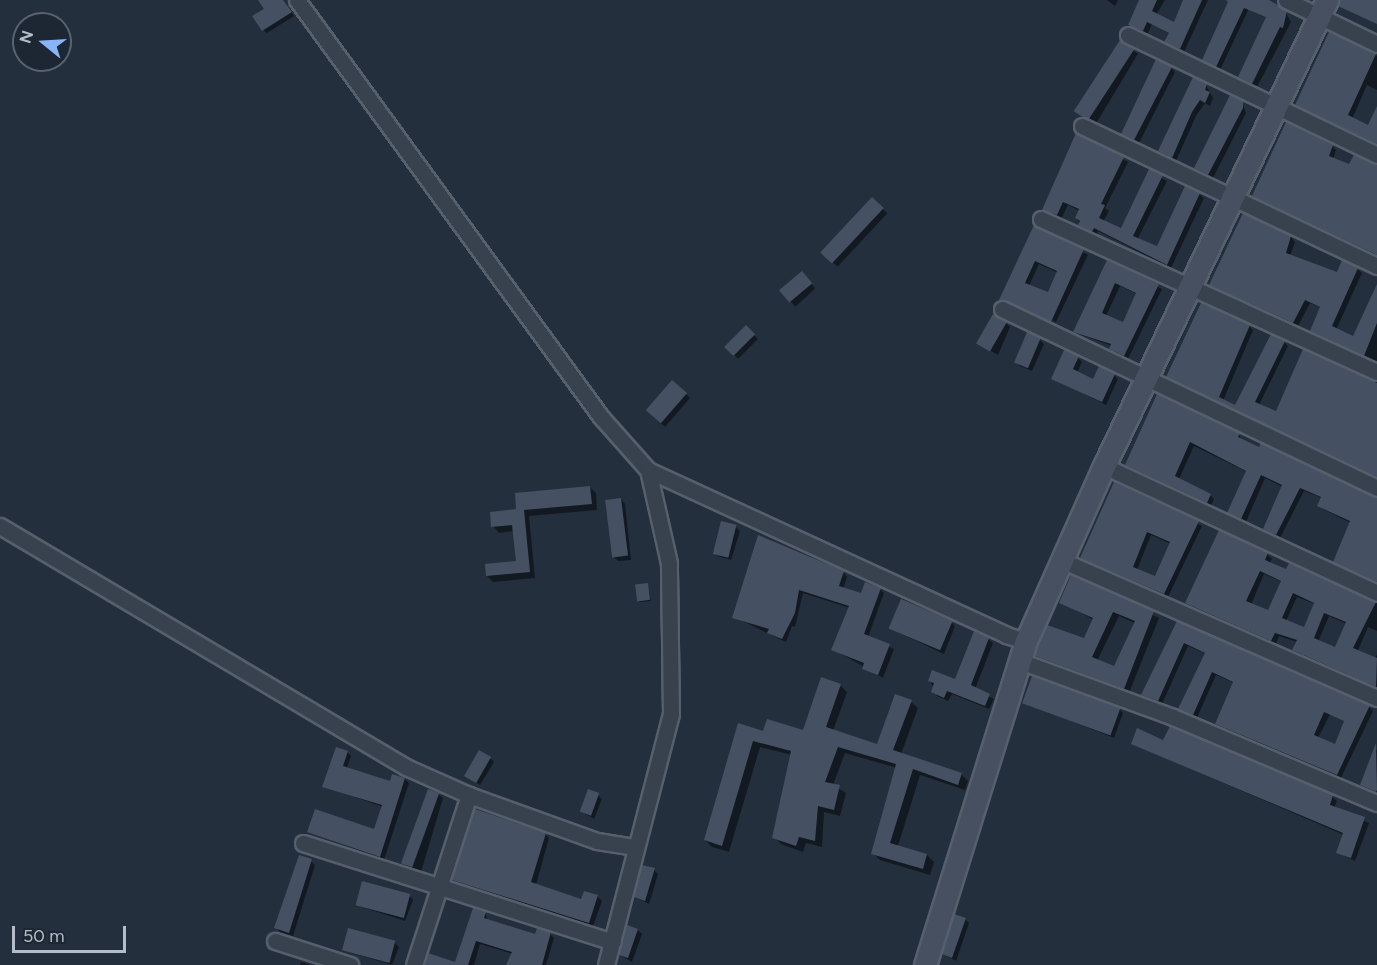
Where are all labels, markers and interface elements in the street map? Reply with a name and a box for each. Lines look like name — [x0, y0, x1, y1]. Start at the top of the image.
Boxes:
north arrow — [12, 12, 72, 72]
text: N — [15, 28, 37, 46]
scale bar — [15, 914, 129, 952]
text: 50 m — [23, 925, 65, 947]

